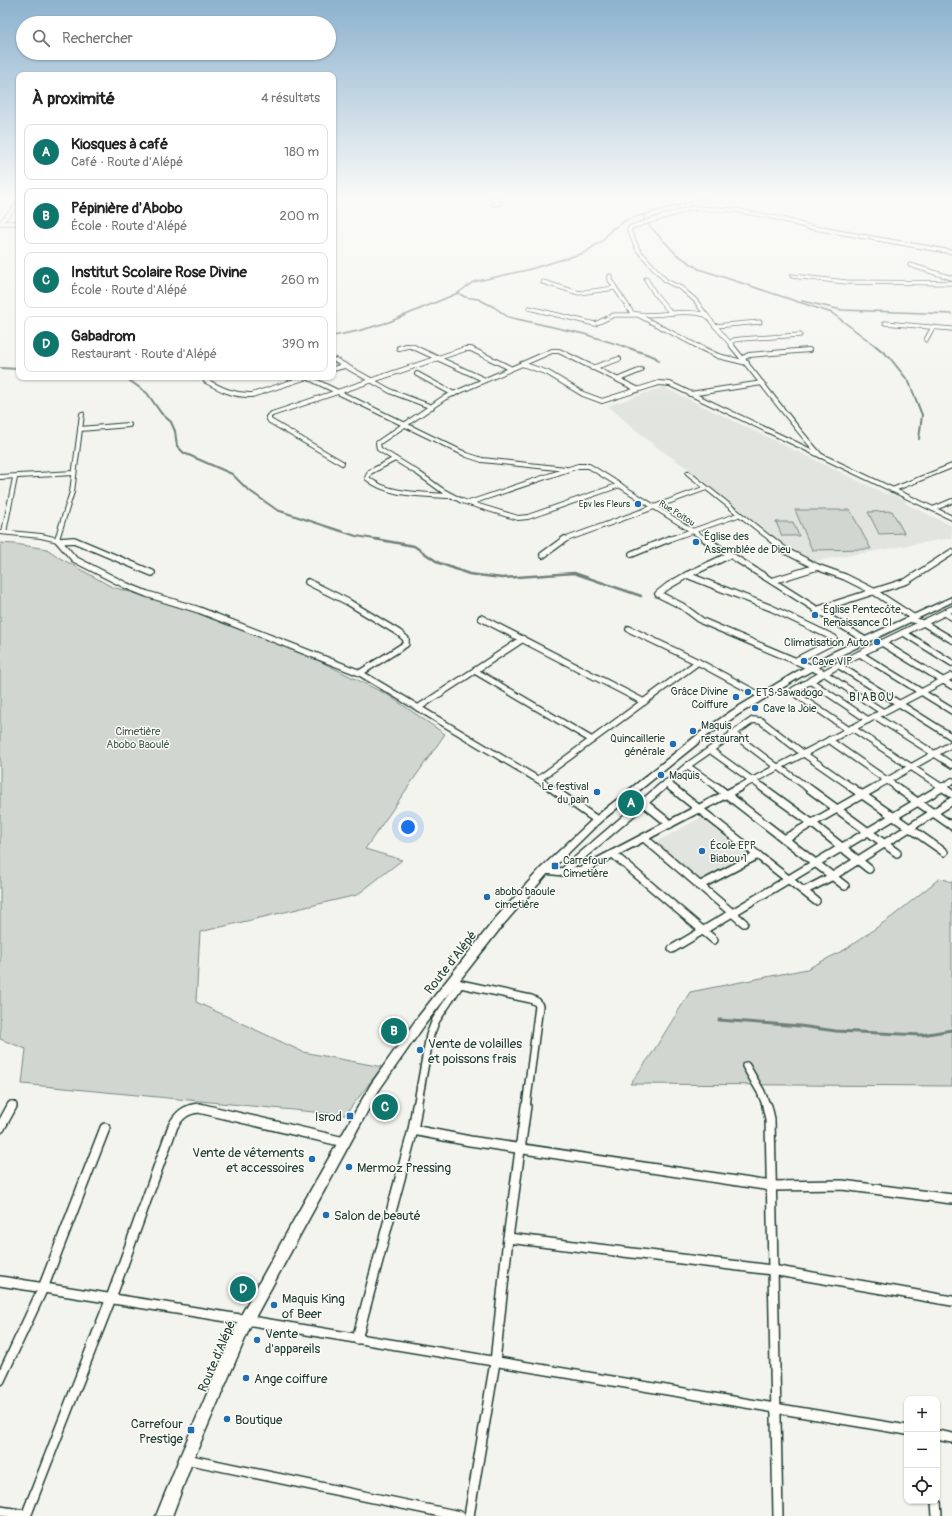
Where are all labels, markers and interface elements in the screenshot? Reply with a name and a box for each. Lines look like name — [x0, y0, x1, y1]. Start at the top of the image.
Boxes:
search box — [16, 16, 336, 60]
icon: search — [30, 27, 52, 49]
text: Rechercher — [62, 29, 133, 48]
text: À proximité — [32, 88, 115, 109]
text: 4 résultats — [261, 90, 320, 106]
text: Kiosques à café — [71, 135, 168, 154]
text: A — [42, 144, 50, 160]
text: 180 m — [284, 144, 319, 160]
text: Café · Route d'Alépé — [71, 154, 183, 170]
text: Pépinière d'Abobo — [71, 199, 183, 218]
text: B — [42, 208, 50, 224]
text: 200 m — [280, 208, 319, 224]
text: École · Route d'Alépé — [71, 218, 187, 234]
text: Institut Scolaire Rose Divine — [71, 263, 247, 282]
text: C — [42, 272, 50, 288]
text: 260 m — [281, 272, 319, 288]
text: École · Route d'Alépé — [71, 282, 187, 298]
text: Gabadrom — [71, 327, 136, 346]
text: D — [42, 336, 50, 352]
text: 390 m — [282, 336, 319, 352]
text: Restaurant · Route d'Alépé — [71, 346, 217, 362]
street label: Rue Poitou — [657, 498, 697, 529]
place label: Epv les Fleurs — [579, 499, 630, 510]
marker: Epv les Fleurs — [633, 499, 643, 509]
place label: Église des Assemblée de Dieu — [704, 530, 791, 556]
marker: Église des Assemblée de Dieu — [691, 537, 701, 547]
place label: Église Pentecôte Renaissance CI — [823, 603, 901, 629]
marker: Église Pentecôte Renaissance CI — [810, 610, 820, 620]
place label: Climatisation Auto — [784, 636, 869, 649]
marker: Climatisation Auto — [872, 637, 882, 647]
place label: Cave VIP — [812, 655, 852, 668]
marker: Cave VIP — [799, 656, 809, 666]
place label: Grâce Divine Coiffure — [671, 685, 729, 711]
place label: ETS Sawadogo — [756, 686, 823, 699]
marker: ETS Sawadogo — [743, 687, 753, 697]
district label: BIABOU — [849, 690, 895, 705]
marker: Grâce Divine Coiffure — [731, 692, 741, 702]
place label: Cave la Joie — [763, 702, 817, 715]
marker: Cave la Joie — [750, 703, 760, 713]
place label: Maquis restaurant — [701, 719, 750, 745]
park label: Cimetière Abobo Baoulé — [106, 725, 170, 751]
marker: Maquis restaurant — [688, 726, 698, 736]
place label: Quincaillerie générale — [610, 732, 666, 758]
marker: Quincaillerie générale — [668, 739, 678, 749]
place label: Maquis — [669, 769, 700, 782]
marker: Maquis — [656, 770, 666, 780]
place label: Le festival du pain — [541, 780, 589, 806]
marker: Le festival du pain — [592, 787, 602, 797]
pin: A — [618, 788, 644, 818]
your location — [398, 817, 418, 837]
place label: École EPP Biabou 1 — [710, 839, 756, 865]
marker: École EPP Biabou 1 — [697, 846, 707, 856]
place label: Carrefour Cimetière — [563, 854, 609, 880]
marker: Carrefour Cimetière — [550, 861, 560, 871]
place label: abobo baoule cimetière — [495, 885, 556, 911]
marker: abobo baoule cimetière — [482, 892, 492, 902]
street label: Route d'Alépé — [421, 928, 481, 997]
pin: B — [381, 1016, 407, 1046]
place label: Vente de volailles et poissons frais — [428, 1036, 522, 1067]
marker: Vente de volailles et poissons frais — [415, 1045, 425, 1055]
pin: C — [372, 1092, 398, 1122]
place label: Isrod — [315, 1109, 342, 1125]
marker: Isrod — [345, 1111, 355, 1121]
place label: Vente de vêtements et accessoires — [192, 1145, 304, 1176]
marker: Vente de vêtements et accessoires — [307, 1154, 317, 1164]
place label: Mermoz Pressing — [357, 1160, 451, 1176]
marker: Mermoz Pressing — [344, 1162, 354, 1172]
place label: Salon de beauté — [334, 1208, 421, 1224]
marker: Salon de beauté — [321, 1210, 331, 1220]
pin: D — [230, 1274, 256, 1304]
place label: Maquis King of Beer — [282, 1291, 345, 1322]
marker: Maquis King of Beer — [269, 1300, 279, 1310]
street label: Route d'Alépé — [195, 1318, 239, 1394]
place label: Vente d'appareils — [265, 1326, 321, 1357]
marker: Vente d'appareils — [252, 1335, 262, 1345]
place label: Ange coiffure — [254, 1371, 328, 1387]
marker: Ange coiffure — [241, 1373, 251, 1383]
map controls — [904, 1396, 940, 1504]
button: + — [904, 1396, 940, 1432]
place label: Boutique — [235, 1412, 283, 1428]
marker: Boutique — [222, 1414, 232, 1424]
place label: Carrefour Prestige — [131, 1416, 184, 1447]
marker: Carrefour Prestige — [186, 1425, 196, 1435]
button: − — [904, 1432, 940, 1468]
button: locate — [904, 1468, 940, 1504]

